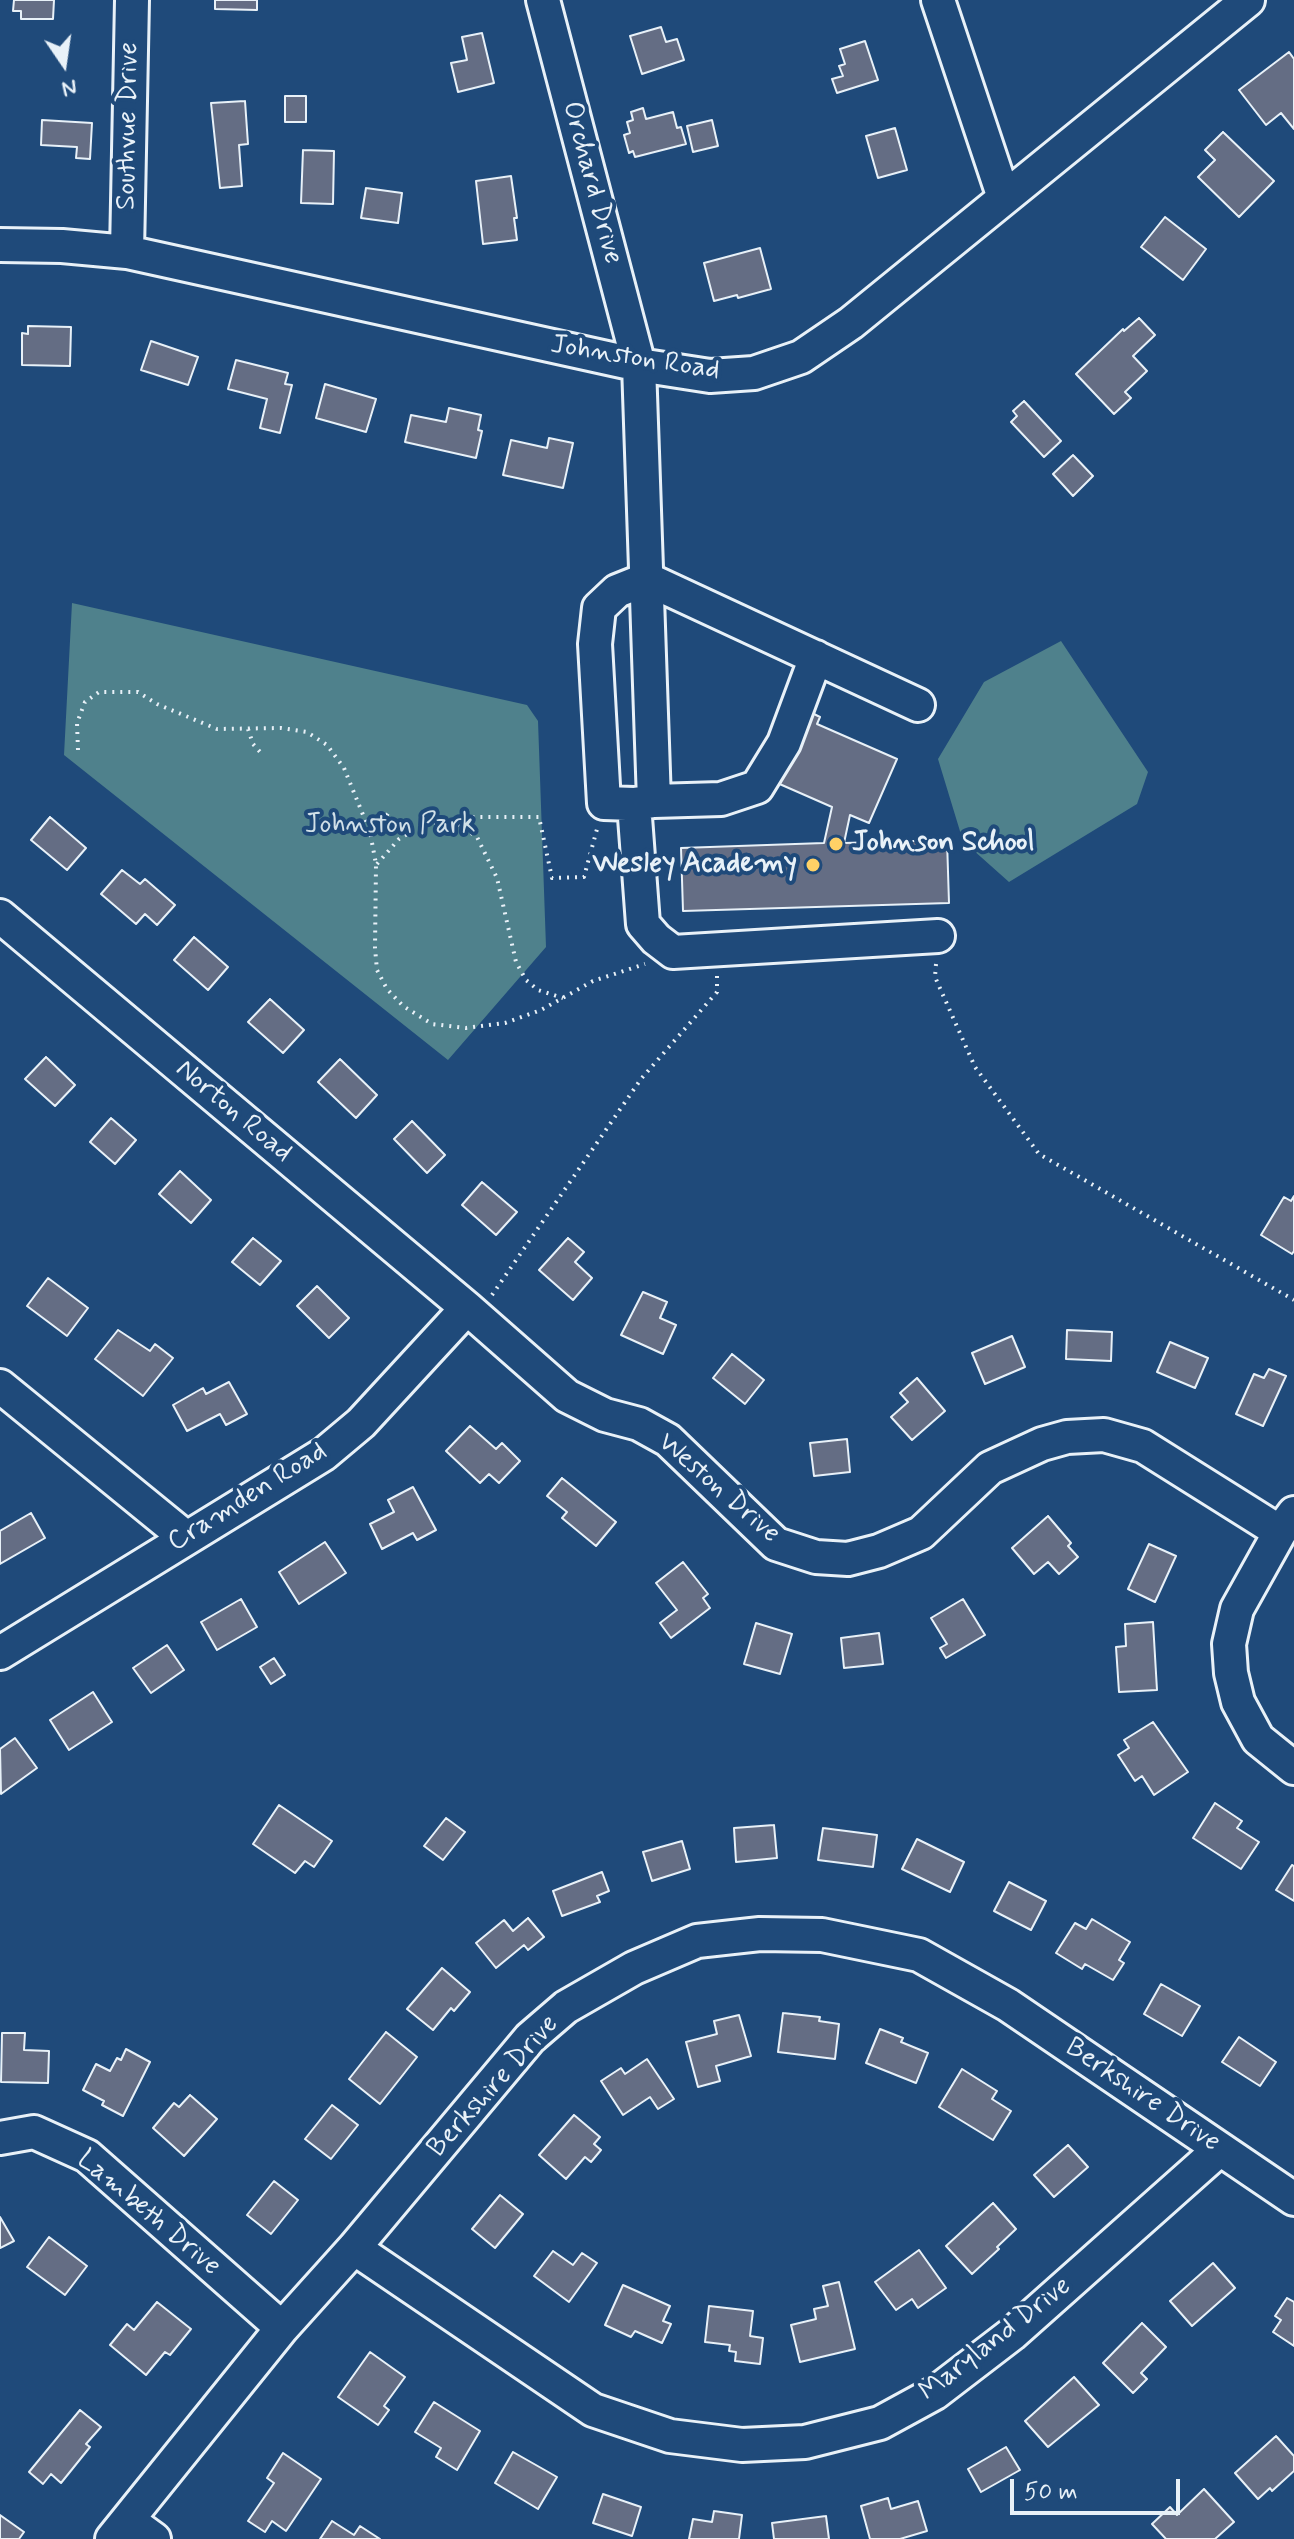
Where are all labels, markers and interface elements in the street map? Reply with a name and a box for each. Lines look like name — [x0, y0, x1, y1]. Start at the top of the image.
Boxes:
north arrow — [24, 24, 104, 104]
street label: Southvue Drive — [111, 42, 147, 210]
text: N — [59, 72, 80, 103]
street label: Orchard Drive — [553, 98, 629, 268]
street label: Johnston Road — [548, 329, 722, 389]
park label: Johnston Park — [305, 809, 475, 843]
place label: Johnson School — [852, 827, 1034, 861]
marker: Johnson School — [827, 835, 845, 853]
place label: Wesley Academy — [593, 848, 797, 882]
marker: Wesley Academy — [804, 856, 822, 874]
street label: Norton Road — [168, 1053, 298, 1171]
street label: Weston Drive — [650, 1427, 786, 1551]
street label: Cramden Road — [162, 1436, 334, 1560]
street label: Berkshire Drive — [421, 2009, 567, 2165]
street label: Berkshire Drive — [1058, 2032, 1226, 2160]
street label: Lambeth Drive — [69, 2144, 227, 2284]
street label: Maryland Drive — [913, 2270, 1079, 2410]
scale bar — [1014, 2463, 1184, 2513]
text: 50 m — [1024, 2477, 1078, 2508]

